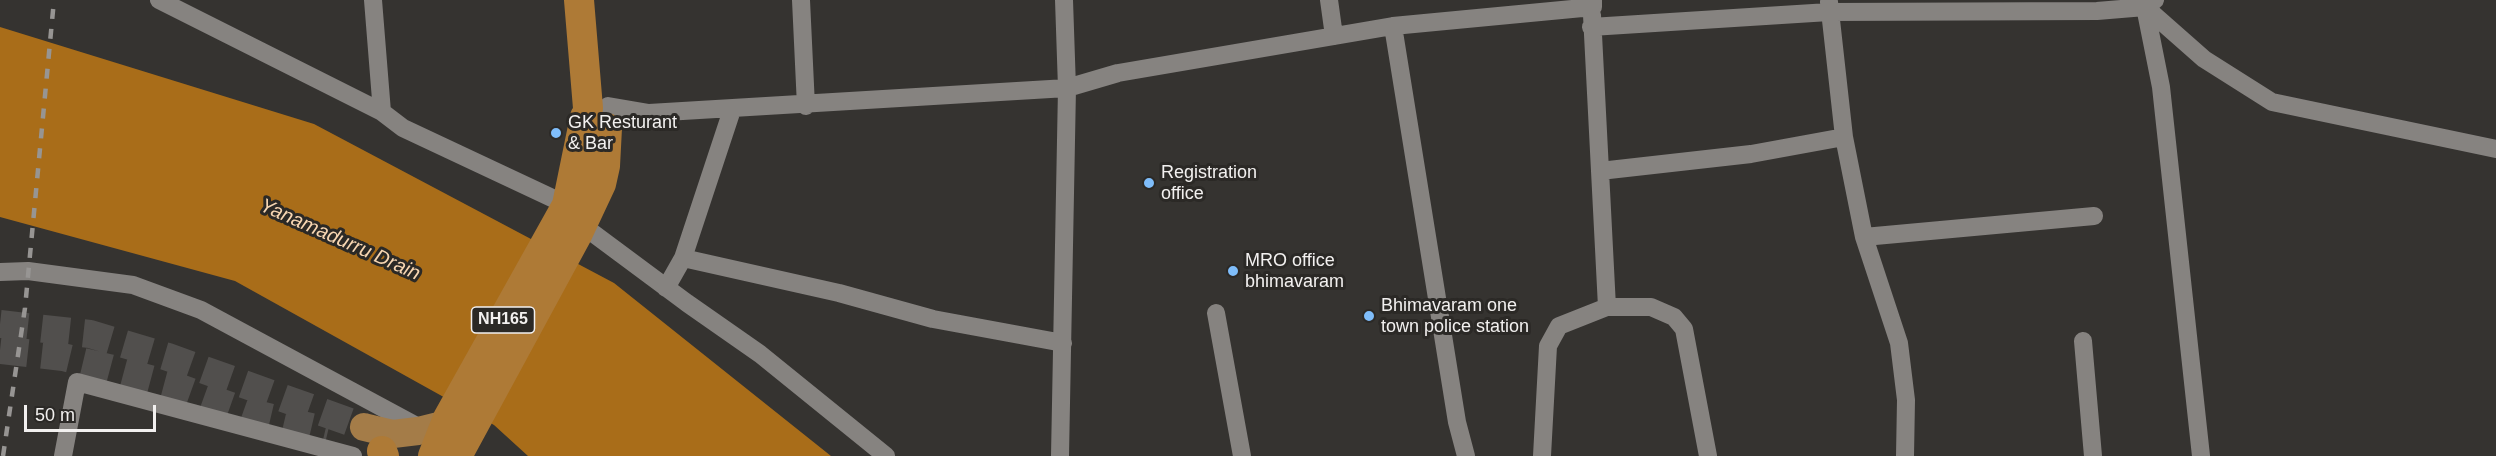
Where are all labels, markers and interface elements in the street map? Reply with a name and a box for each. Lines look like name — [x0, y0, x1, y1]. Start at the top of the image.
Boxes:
place label: GK Resturant & Bar — [568, 112, 677, 154]
marker: GK Resturant & Bar — [549, 126, 563, 140]
place label: Registration office — [1161, 162, 1257, 204]
marker: Registration office — [1142, 176, 1156, 190]
water label: Yanamadurru Drain — [256, 194, 424, 286]
place label: MRO office bhimavaram — [1245, 250, 1344, 292]
marker: MRO office bhimavaram — [1226, 264, 1240, 278]
place label: Bhimavaram one town police station — [1381, 295, 1529, 338]
road number: NH165 — [472, 307, 534, 333]
marker: Bhimavaram one town police station — [1362, 309, 1376, 323]
scale bar — [27, 393, 159, 431]
text: 50 m — [35, 405, 75, 425]

